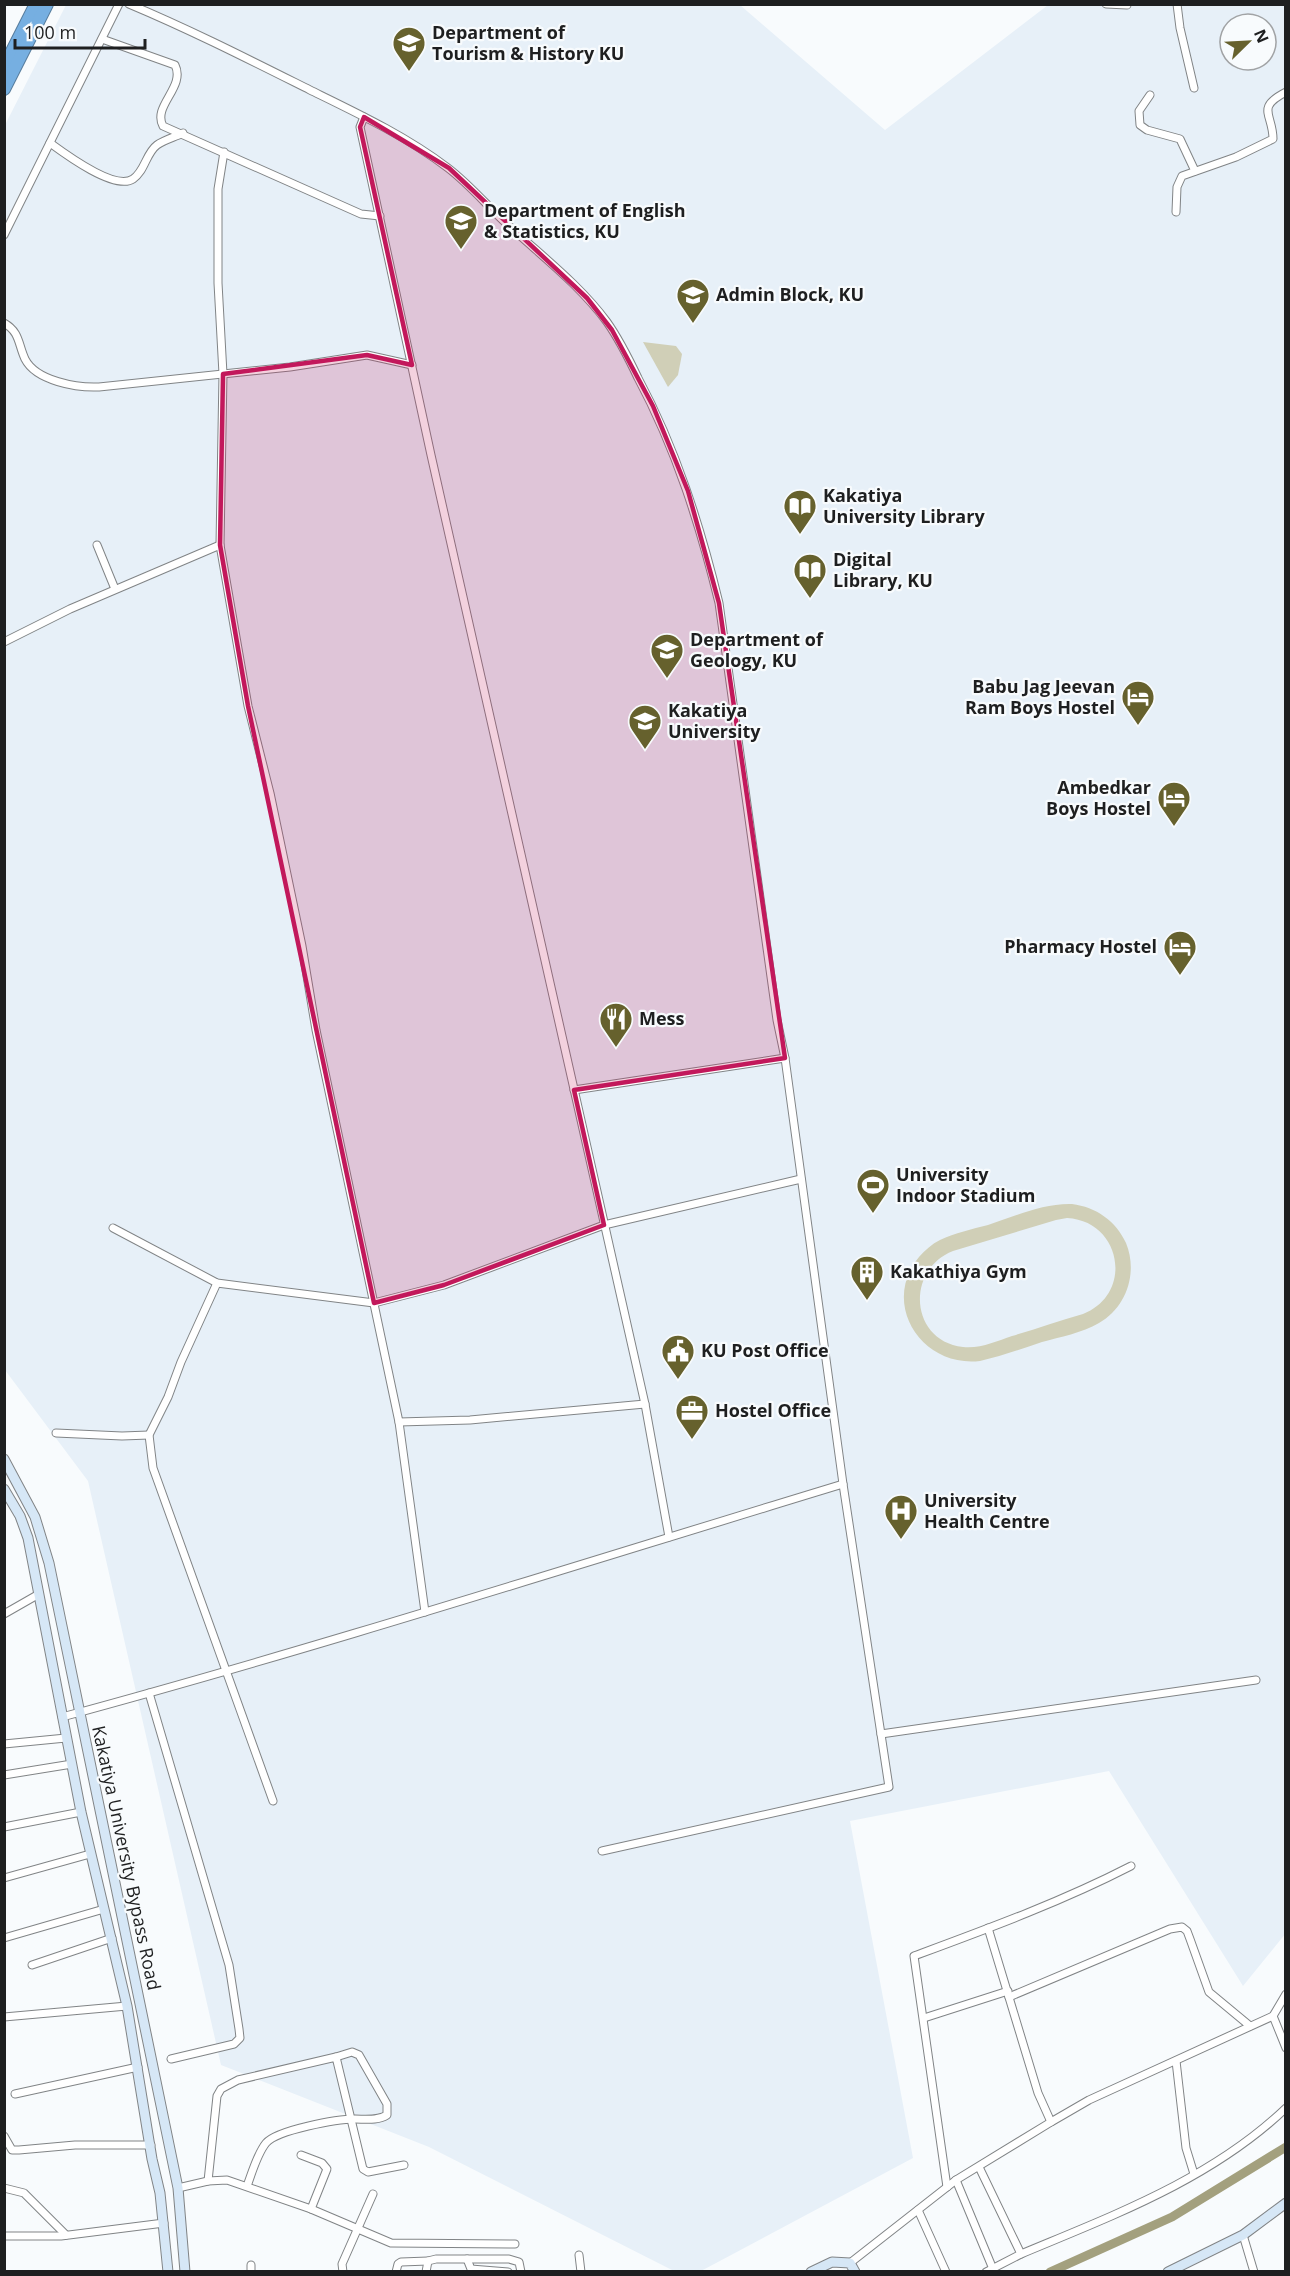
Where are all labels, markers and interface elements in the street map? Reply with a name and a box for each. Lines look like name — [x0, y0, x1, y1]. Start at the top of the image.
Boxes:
scale bar — [15, 12, 146, 50]
north arrow — [1218, 12, 1278, 72]
text: 100 m — [24, 20, 76, 44]
place label: Department of Tourism & History KU — [432, 20, 624, 65]
school or university icon: Department of Tourism & History KU — [391, 25, 427, 72]
text: N — [1249, 25, 1274, 46]
place label: Department of English & Statistics, KU — [484, 198, 685, 243]
school or university icon: Department of English & Statistics, KU — [443, 203, 479, 250]
school or university icon: Admin Block, KU — [675, 277, 711, 324]
place label: Admin Block, KU — [716, 282, 864, 306]
place label: Kakatiya University Library — [823, 483, 985, 528]
library icon: Kakatiya University Library — [782, 488, 818, 535]
place label: Digital Library, KU — [833, 547, 933, 592]
library icon: Digital Library, KU — [792, 552, 828, 599]
place label: Department of Geology, KU — [690, 627, 824, 672]
school or university icon: Department of Geology, KU — [649, 632, 685, 679]
place label: Babu Jag Jeevan Ram Boys Hostel — [965, 674, 1115, 719]
hotel icon: Babu Jag Jeevan Ram Boys Hostel — [1120, 679, 1156, 726]
place label: Kakatiya University — [668, 698, 761, 743]
school or university icon: Kakatiya University — [627, 703, 663, 750]
place label: Ambedkar Boys Hostel — [1046, 775, 1151, 820]
hotel icon: Ambedkar Boys Hostel — [1156, 780, 1192, 827]
hotel icon: Pharmacy Hostel — [1162, 929, 1198, 976]
place label: Pharmacy Hostel — [1004, 934, 1157, 958]
restaurant icon: Mess — [598, 1001, 634, 1048]
place label: Mess — [639, 1006, 685, 1030]
place label: University Indoor Stadium — [896, 1162, 1035, 1207]
sports icon: University Indoor Stadium — [855, 1167, 891, 1214]
building icon: Kakathiya Gym — [849, 1254, 885, 1301]
place label: Kakathiya Gym — [890, 1259, 1027, 1283]
public building icon: KU Post Office — [660, 1333, 696, 1380]
place label: KU Post Office — [701, 1338, 829, 1362]
office icon: Hostel Office — [674, 1393, 710, 1440]
place label: Hostel Office — [715, 1398, 831, 1422]
place label: University Health Centre — [924, 1488, 1050, 1533]
hospital icon: University Health Centre — [883, 1493, 919, 1540]
street label: Kakatiya University Bypass Road — [87, 1723, 167, 1992]

